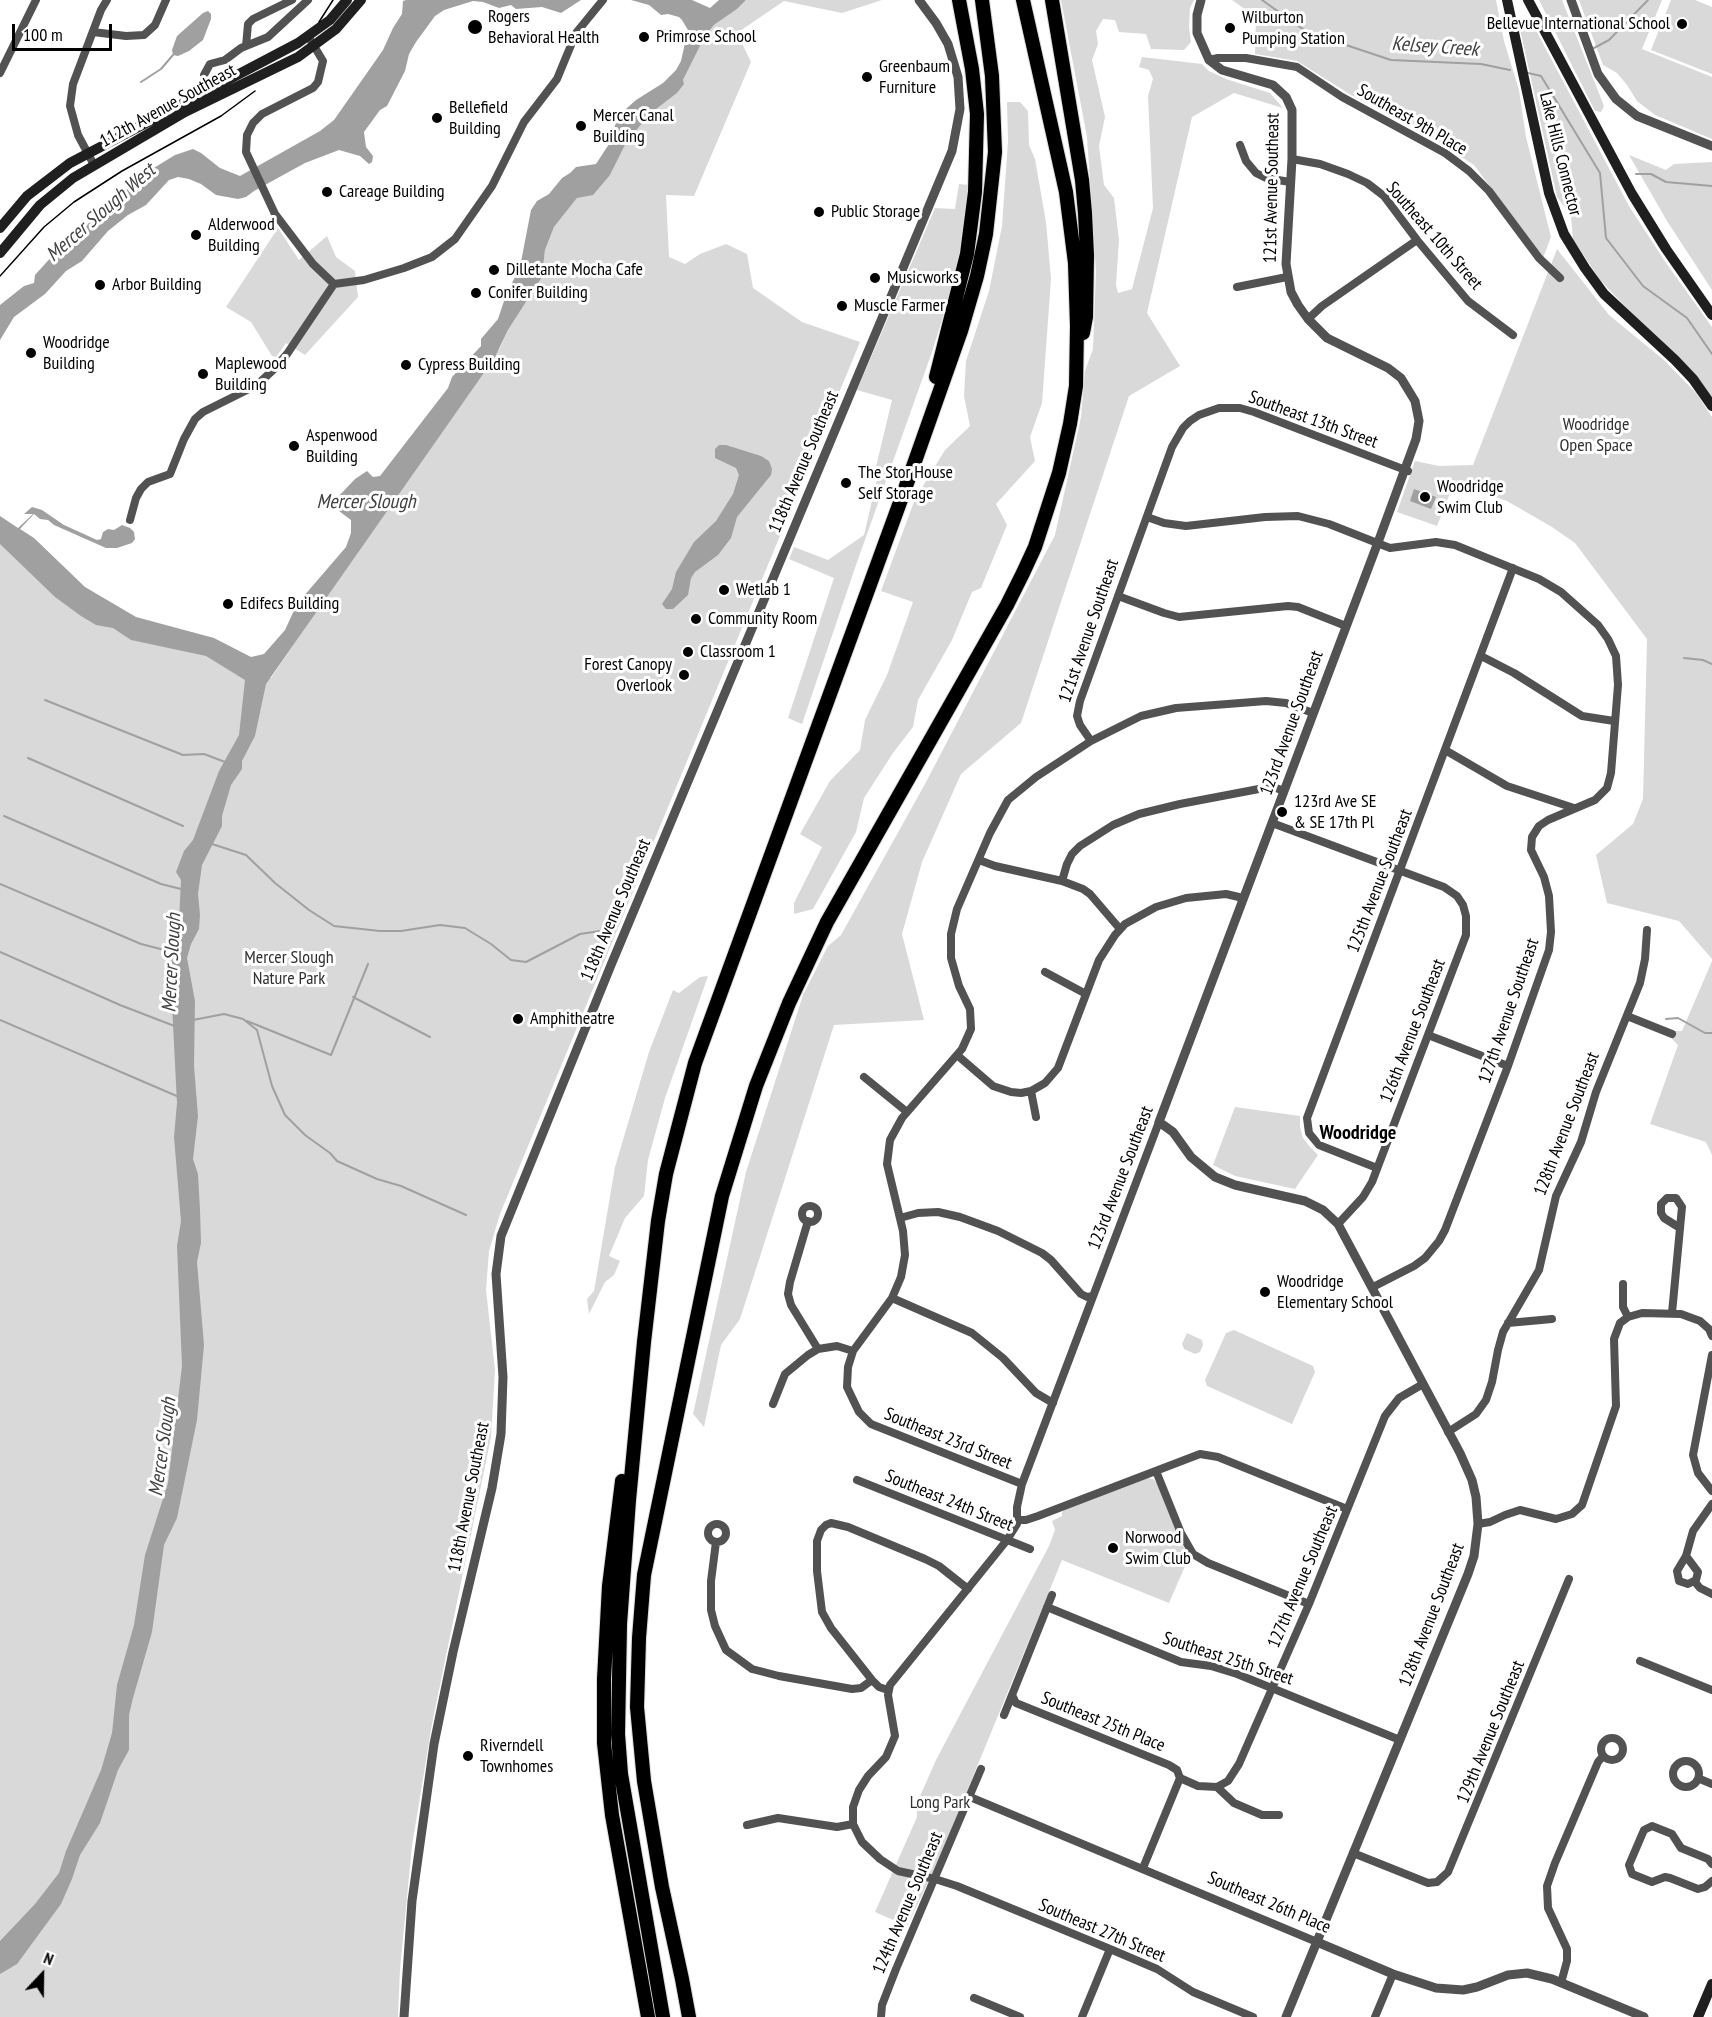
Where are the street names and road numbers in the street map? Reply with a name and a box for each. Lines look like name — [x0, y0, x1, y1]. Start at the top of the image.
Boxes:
street label: 112th Avenue Southeast — [96, 60, 240, 152]
street label: Southeast 9th Place — [1353, 80, 1471, 160]
street label: Lake Hills Connector — [1534, 90, 1586, 218]
street label: 121st Avenue Southeast — [1260, 113, 1284, 263]
street label: Southeast 10th Street — [1381, 178, 1487, 294]
street label: Southeast 13th Street — [1246, 387, 1380, 453]
street label: 118th Avenue Southeast — [764, 388, 844, 536]
street label: 121st Avenue Southeast — [1054, 556, 1124, 706]
street label: 123rd Avenue Southeast — [1256, 648, 1328, 798]
street label: 125th Avenue Southeast — [1343, 806, 1417, 956]
street label: 118th Avenue Southeast — [576, 836, 656, 984]
street label: 127th Avenue Southeast — [1474, 936, 1544, 1086]
street label: 126th Avenue Southeast — [1376, 956, 1450, 1106]
street label: 128th Avenue Southeast — [1530, 1049, 1604, 1199]
street label: 123rd Avenue Southeast — [1084, 1103, 1158, 1253]
street label: Southeast 23rd Street — [881, 1404, 1015, 1474]
street label: 118th Avenue Southeast — [444, 1420, 494, 1574]
street label: Southeast 24th Street — [882, 1466, 1016, 1536]
street label: 127th Avenue Southeast — [1263, 1503, 1343, 1651]
street label: 128th Avenue Southeast — [1395, 1540, 1469, 1690]
street label: Southeast 25th Street — [1160, 1628, 1296, 1690]
street label: 129th Avenue Southeast — [1452, 1657, 1530, 1807]
street label: Southeast 25th Place — [1038, 1687, 1168, 1757]
street label: 124th Avenue Southeast — [868, 1829, 948, 1977]
street label: Southeast 26th Place — [1204, 1867, 1334, 1939]
street label: Southeast 27th Street — [1035, 1895, 1169, 1967]

